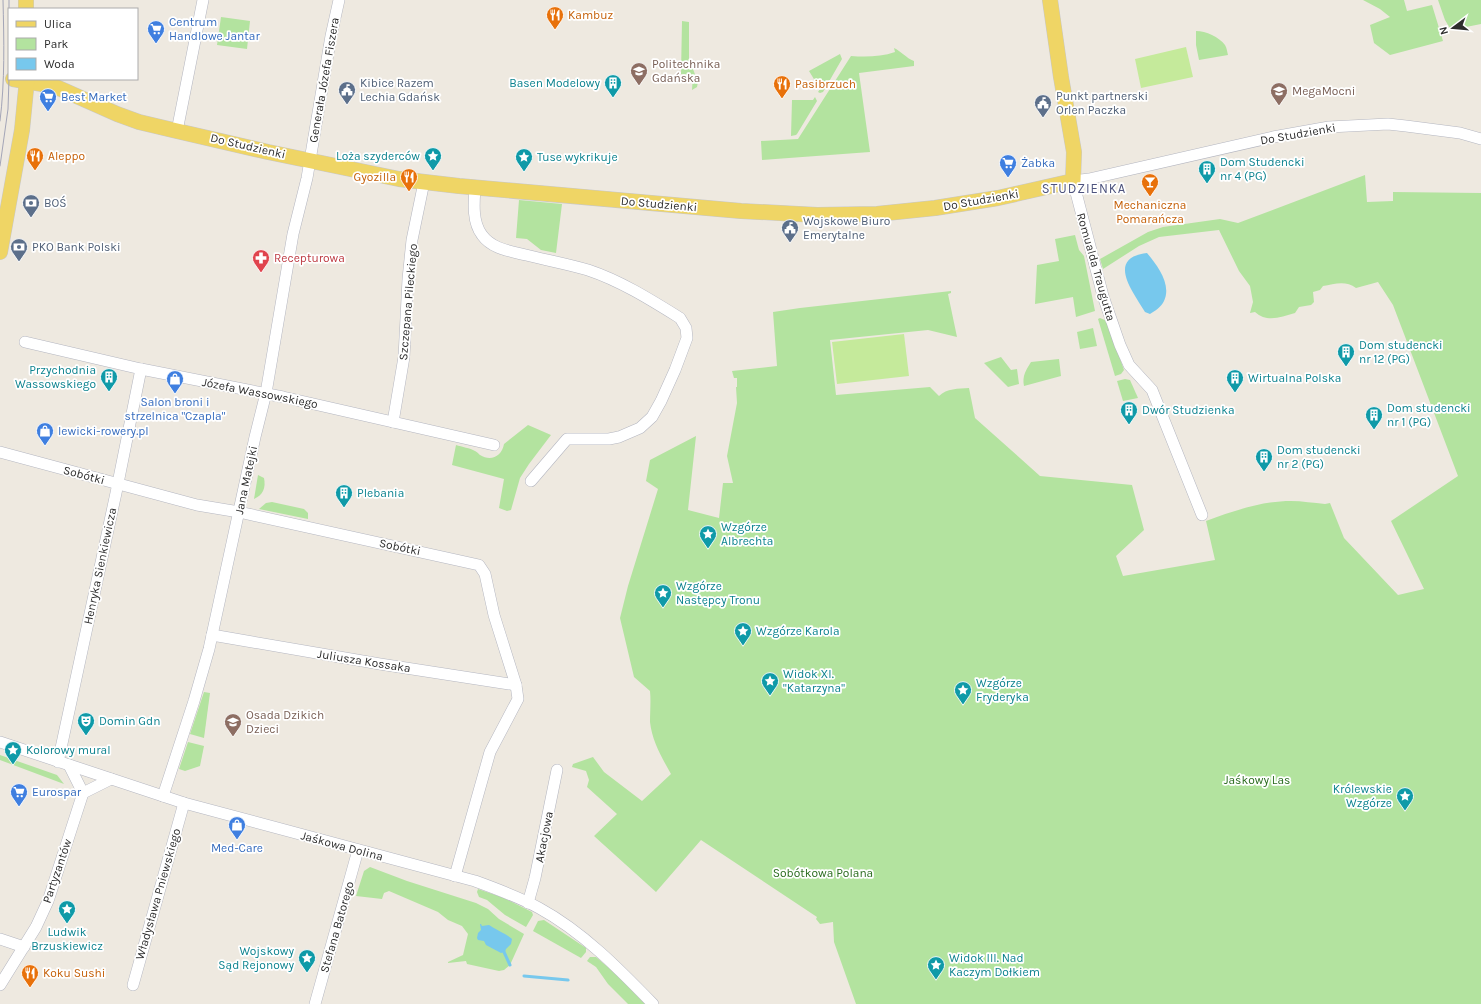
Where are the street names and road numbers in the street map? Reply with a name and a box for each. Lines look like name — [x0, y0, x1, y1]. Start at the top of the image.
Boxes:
street label: Generała Józefa Fiszera — [306, 16, 342, 144]
street label: Do Studzienki — [1259, 120, 1337, 148]
street label: Do Studzienki — [209, 131, 287, 161]
street label: Do Studzienki — [942, 186, 1020, 214]
street label: Do Studzienki — [620, 194, 698, 214]
street label: Romualda Traugutta — [1074, 211, 1118, 323]
street label: Szczepana Pileckiego — [396, 243, 420, 361]
street label: Józefa Wassowskiego — [201, 375, 319, 411]
street label: Jana Matejki — [232, 444, 260, 516]
street label: Sobótki — [62, 463, 106, 487]
street label: Henryka Sienkiewicza — [81, 506, 119, 626]
street label: Sobótki — [378, 536, 422, 558]
street label: Juliusza Kossaka — [316, 647, 412, 675]
street label: Akacjowa — [532, 810, 556, 864]
street label: Władysława Pniewskiego — [132, 827, 184, 961]
street label: Jaśkowa Dolina — [299, 828, 385, 864]
street label: Partyzantów — [39, 837, 75, 905]
street label: Stefana Batorego — [317, 880, 357, 974]

